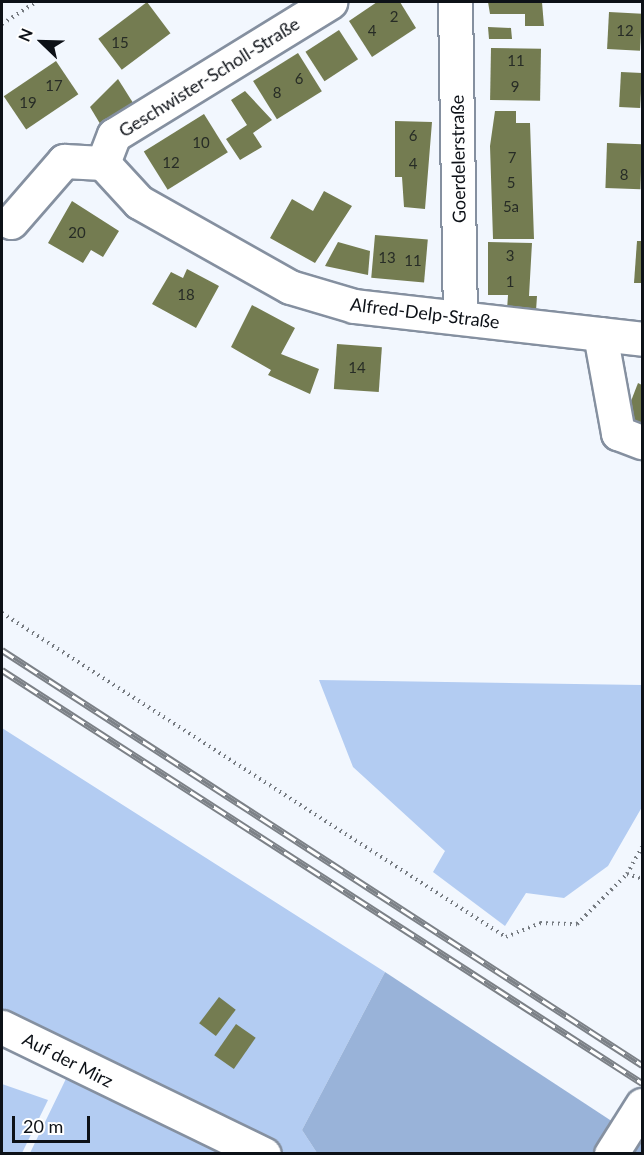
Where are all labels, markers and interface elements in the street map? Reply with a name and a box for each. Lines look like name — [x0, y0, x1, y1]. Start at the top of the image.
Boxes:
house number: 2 — [390, 8, 398, 26]
north arrow — [12, 12, 72, 72]
street label: Geschwister-Scholl-Straße — [115, 13, 303, 141]
house number: 4 — [368, 22, 376, 40]
house number: 12 — [616, 22, 634, 40]
text: N — [14, 25, 36, 44]
house number: 15 — [111, 34, 129, 52]
house number: 11 — [507, 52, 525, 70]
house number: 6 — [295, 70, 303, 88]
house number: 17 — [45, 77, 63, 95]
house number: 9 — [511, 78, 519, 96]
house number: 8 — [273, 84, 281, 102]
house number: 19 — [19, 94, 37, 112]
street label: Goerdelerstraße — [446, 95, 470, 223]
house number: 6 — [409, 127, 417, 145]
house number: 10 — [192, 134, 210, 152]
house number: 7 — [508, 149, 516, 167]
house number: 12 — [162, 154, 180, 172]
house number: 4 — [409, 155, 417, 173]
house number: 8 — [620, 166, 628, 184]
house number: 5 — [507, 174, 515, 192]
house number: 5a — [503, 198, 519, 216]
house number: 20 — [68, 224, 86, 242]
house number: 3 — [506, 247, 514, 265]
house number: 13 — [378, 249, 396, 267]
house number: 11 — [404, 252, 422, 270]
house number: 1 — [506, 273, 514, 291]
house number: 18 — [177, 286, 195, 304]
street label: Alfred-Delp-Straße — [349, 293, 501, 333]
house number: 14 — [348, 359, 366, 377]
street label: Auf der Mirz — [19, 1028, 117, 1092]
scale bar — [15, 1104, 93, 1142]
text: 20 m — [23, 1115, 63, 1137]

